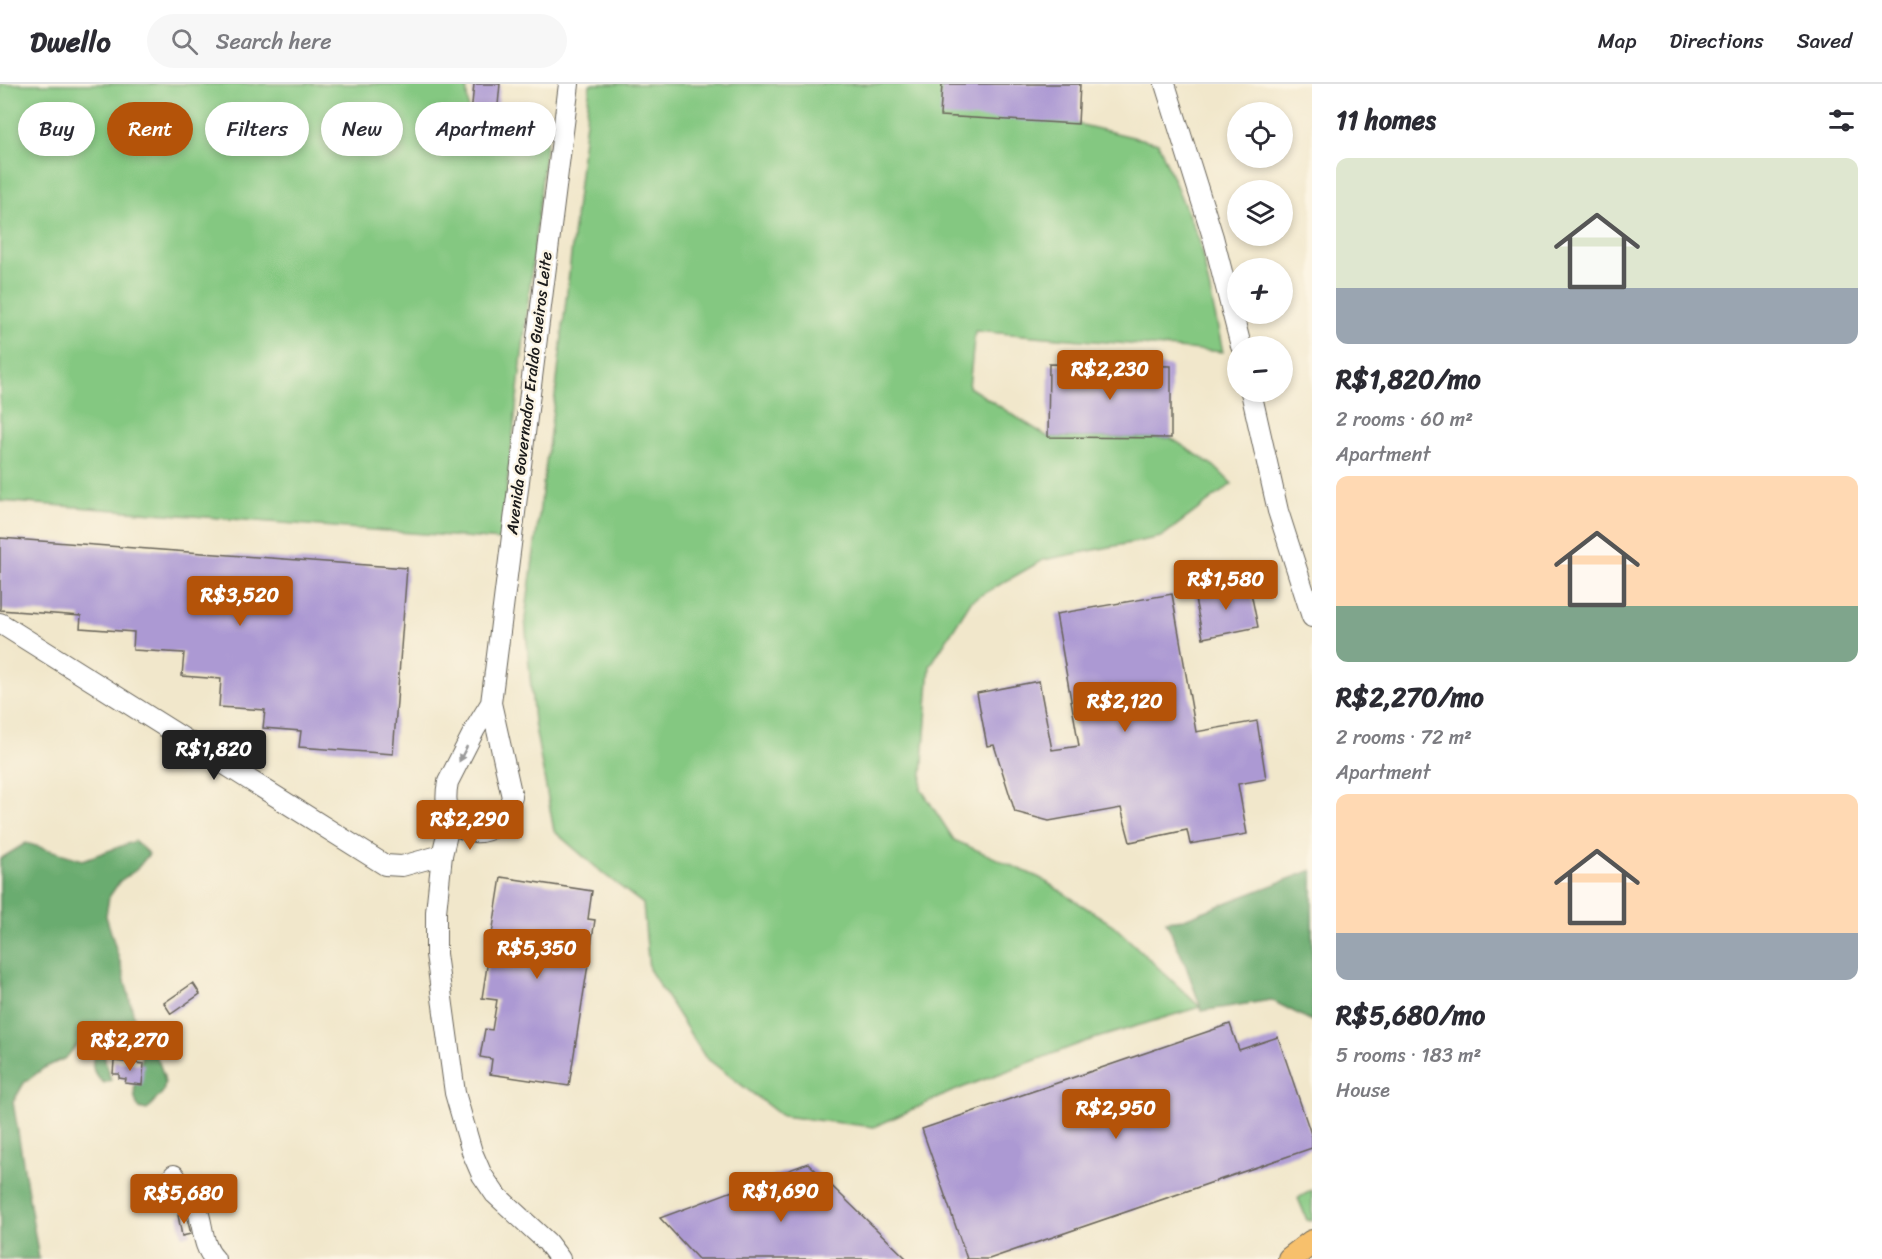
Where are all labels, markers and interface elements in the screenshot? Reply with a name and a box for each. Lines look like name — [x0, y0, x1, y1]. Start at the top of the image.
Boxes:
search box — [147, 14, 567, 68]
text: Dwello — [30, 17, 111, 66]
text: Search here — [216, 22, 332, 61]
text: Map — [1598, 22, 1636, 60]
text: Directions — [1669, 22, 1764, 60]
text: Saved — [1797, 22, 1852, 60]
icon: search — [168, 25, 201, 58]
text: 11 homes — [1336, 97, 1436, 143]
chip: Buy — [18, 102, 95, 156]
chip: Rent — [107, 102, 193, 156]
chip: Filters — [205, 102, 309, 156]
chip: New — [321, 102, 403, 156]
chip: Apartment — [415, 102, 556, 156]
map controls — [1227, 102, 1293, 402]
button: locate — [1227, 102, 1293, 168]
icon: filters — [1825, 104, 1858, 137]
button: layers — [1227, 180, 1293, 246]
icon: home — [1543, 197, 1651, 305]
street label: Avenida Governador Eraldo Gueiros Leite — [497, 250, 561, 537]
button: + — [1227, 258, 1293, 324]
button: − — [1227, 336, 1293, 402]
pin: R$2,230 — [1055, 350, 1165, 401]
text: R$2,230 — [1071, 352, 1149, 387]
text: R$1,820/mo — [1336, 356, 1481, 402]
text: 2 rooms · 60 m² — [1336, 402, 1473, 437]
text: Apartment — [1336, 437, 1430, 472]
icon: home — [1543, 515, 1651, 623]
pin: R$1,580 — [1171, 560, 1281, 611]
text: R$1,580 — [1188, 562, 1264, 597]
pin: R$3,520 — [185, 576, 295, 627]
text: R$3,520 — [201, 578, 279, 613]
text: R$2,270/mo — [1336, 674, 1484, 720]
pin: R$2,120 — [1070, 682, 1180, 733]
text: R$2,120 — [1087, 684, 1163, 719]
text: 2 rooms · 72 m² — [1336, 720, 1472, 755]
pin: R$1,820 — [159, 730, 269, 781]
text: R$1,820 — [176, 732, 252, 767]
one-way arrow — [458, 745, 467, 762]
text: Apartment — [1336, 755, 1430, 790]
pin: R$2,290 — [415, 800, 525, 851]
text: R$2,290 — [431, 802, 509, 837]
icon: home — [1543, 833, 1651, 941]
pin: R$5,350 — [482, 929, 592, 980]
text: R$5,350 — [497, 931, 577, 966]
text: R$5,680/mo — [1336, 992, 1485, 1038]
pin: R$2,270 — [75, 1021, 185, 1072]
text: R$2,270 — [91, 1023, 169, 1058]
text: 5 rooms · 183 m² — [1336, 1038, 1481, 1073]
text: House — [1336, 1073, 1390, 1108]
pin: R$2,950 — [1061, 1089, 1171, 1140]
text: R$2,950 — [1076, 1091, 1156, 1126]
pin: R$1,690 — [726, 1172, 836, 1223]
pin: R$5,680 — [129, 1174, 239, 1225]
text: R$1,690 — [743, 1174, 819, 1209]
text: R$5,680 — [144, 1176, 224, 1211]

